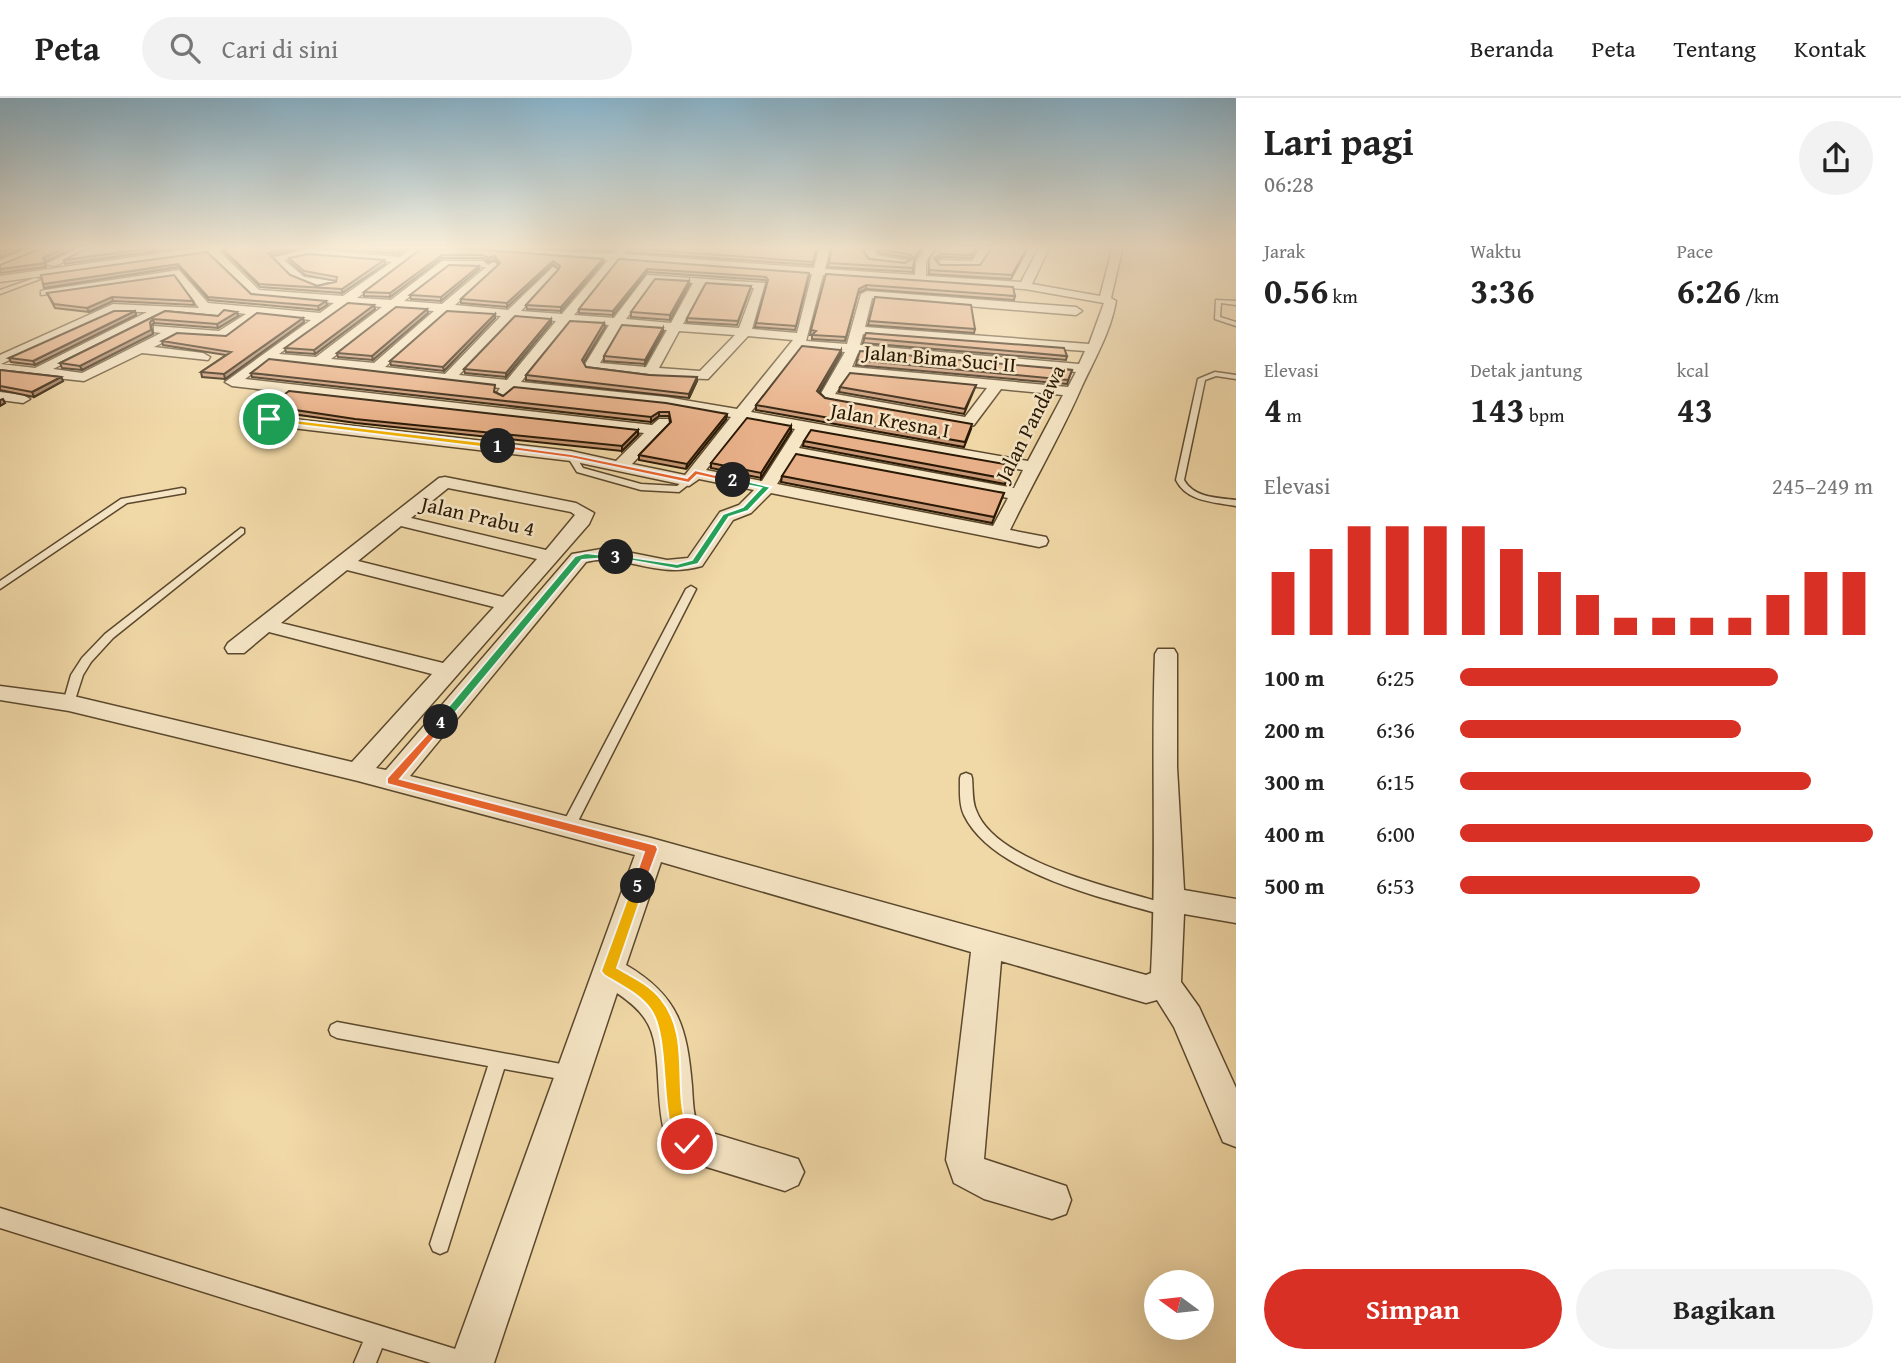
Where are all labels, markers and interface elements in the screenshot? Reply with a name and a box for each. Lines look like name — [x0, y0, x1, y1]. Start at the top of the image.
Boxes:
search box — [142, 17, 632, 80]
text: Peta — [35, 24, 100, 72]
icon: search — [166, 29, 204, 67]
text: Cari di sini — [222, 29, 338, 68]
text: Beranda — [1470, 31, 1554, 66]
text: Peta — [1592, 31, 1636, 66]
text: Tentang — [1674, 31, 1756, 66]
text: Kontak — [1794, 31, 1866, 66]
text: Lari pagi — [1264, 113, 1414, 169]
button: share — [1799, 121, 1873, 195]
text: 06:28 — [1264, 167, 1314, 200]
text: Jarak — [1264, 237, 1305, 265]
text: Waktu — [1470, 237, 1521, 265]
text: Pace — [1677, 237, 1713, 265]
text: 0.56 — [1264, 265, 1328, 316]
text: 3:36 — [1470, 265, 1535, 316]
text: 6:26 — [1677, 265, 1741, 316]
text: km — [1328, 282, 1358, 310]
text: /km — [1741, 282, 1779, 310]
street label: Jalan Bima Suci II — [860, 336, 1017, 380]
text: Elevasi — [1264, 356, 1319, 384]
text: Detak jantung — [1470, 356, 1582, 384]
text: kcal — [1677, 356, 1709, 384]
street label: Jalan Pandawa — [986, 359, 1073, 489]
text: 4 — [1264, 384, 1282, 435]
text: 143 — [1470, 384, 1525, 435]
text: 43 — [1677, 384, 1713, 435]
pin — [239, 389, 299, 449]
street label: Jalan Kresna I — [825, 394, 952, 446]
icon: arrive — [250, 400, 288, 438]
text: m — [1282, 401, 1302, 429]
text: bpm — [1525, 401, 1565, 429]
pin: 1 — [480, 428, 516, 464]
text: 1 — [493, 431, 502, 459]
pin: 2 — [716, 462, 750, 498]
text: 2 — [728, 465, 737, 493]
text: Elevasi — [1264, 469, 1330, 502]
text: 245–249 m — [1772, 469, 1873, 502]
street label: Jalan Prabu 4 — [415, 487, 538, 544]
pin: 3 — [598, 540, 634, 574]
text: 3 — [611, 542, 620, 570]
text: 100 m — [1264, 661, 1325, 694]
text: 6:25 — [1376, 661, 1415, 694]
pin: 4 — [424, 704, 458, 740]
text: 4 — [436, 707, 445, 735]
text: 200 m — [1264, 713, 1325, 746]
text: 6:36 — [1376, 713, 1415, 746]
text: 300 m — [1264, 765, 1325, 798]
text: 6:15 — [1376, 765, 1415, 798]
text: 400 m — [1264, 817, 1325, 850]
text: 6:00 — [1376, 817, 1415, 850]
pin: 5 — [620, 868, 656, 904]
text: 500 m — [1264, 869, 1325, 902]
text: 6:53 — [1376, 869, 1415, 902]
text: 5 — [633, 871, 642, 899]
pin — [657, 1114, 717, 1174]
icon: check — [668, 1125, 706, 1163]
button: Simpan — [1264, 1269, 1562, 1349]
button: Bagikan — [1576, 1269, 1873, 1349]
north arrow — [1144, 1270, 1214, 1340]
map controls — [1144, 1270, 1214, 1340]

